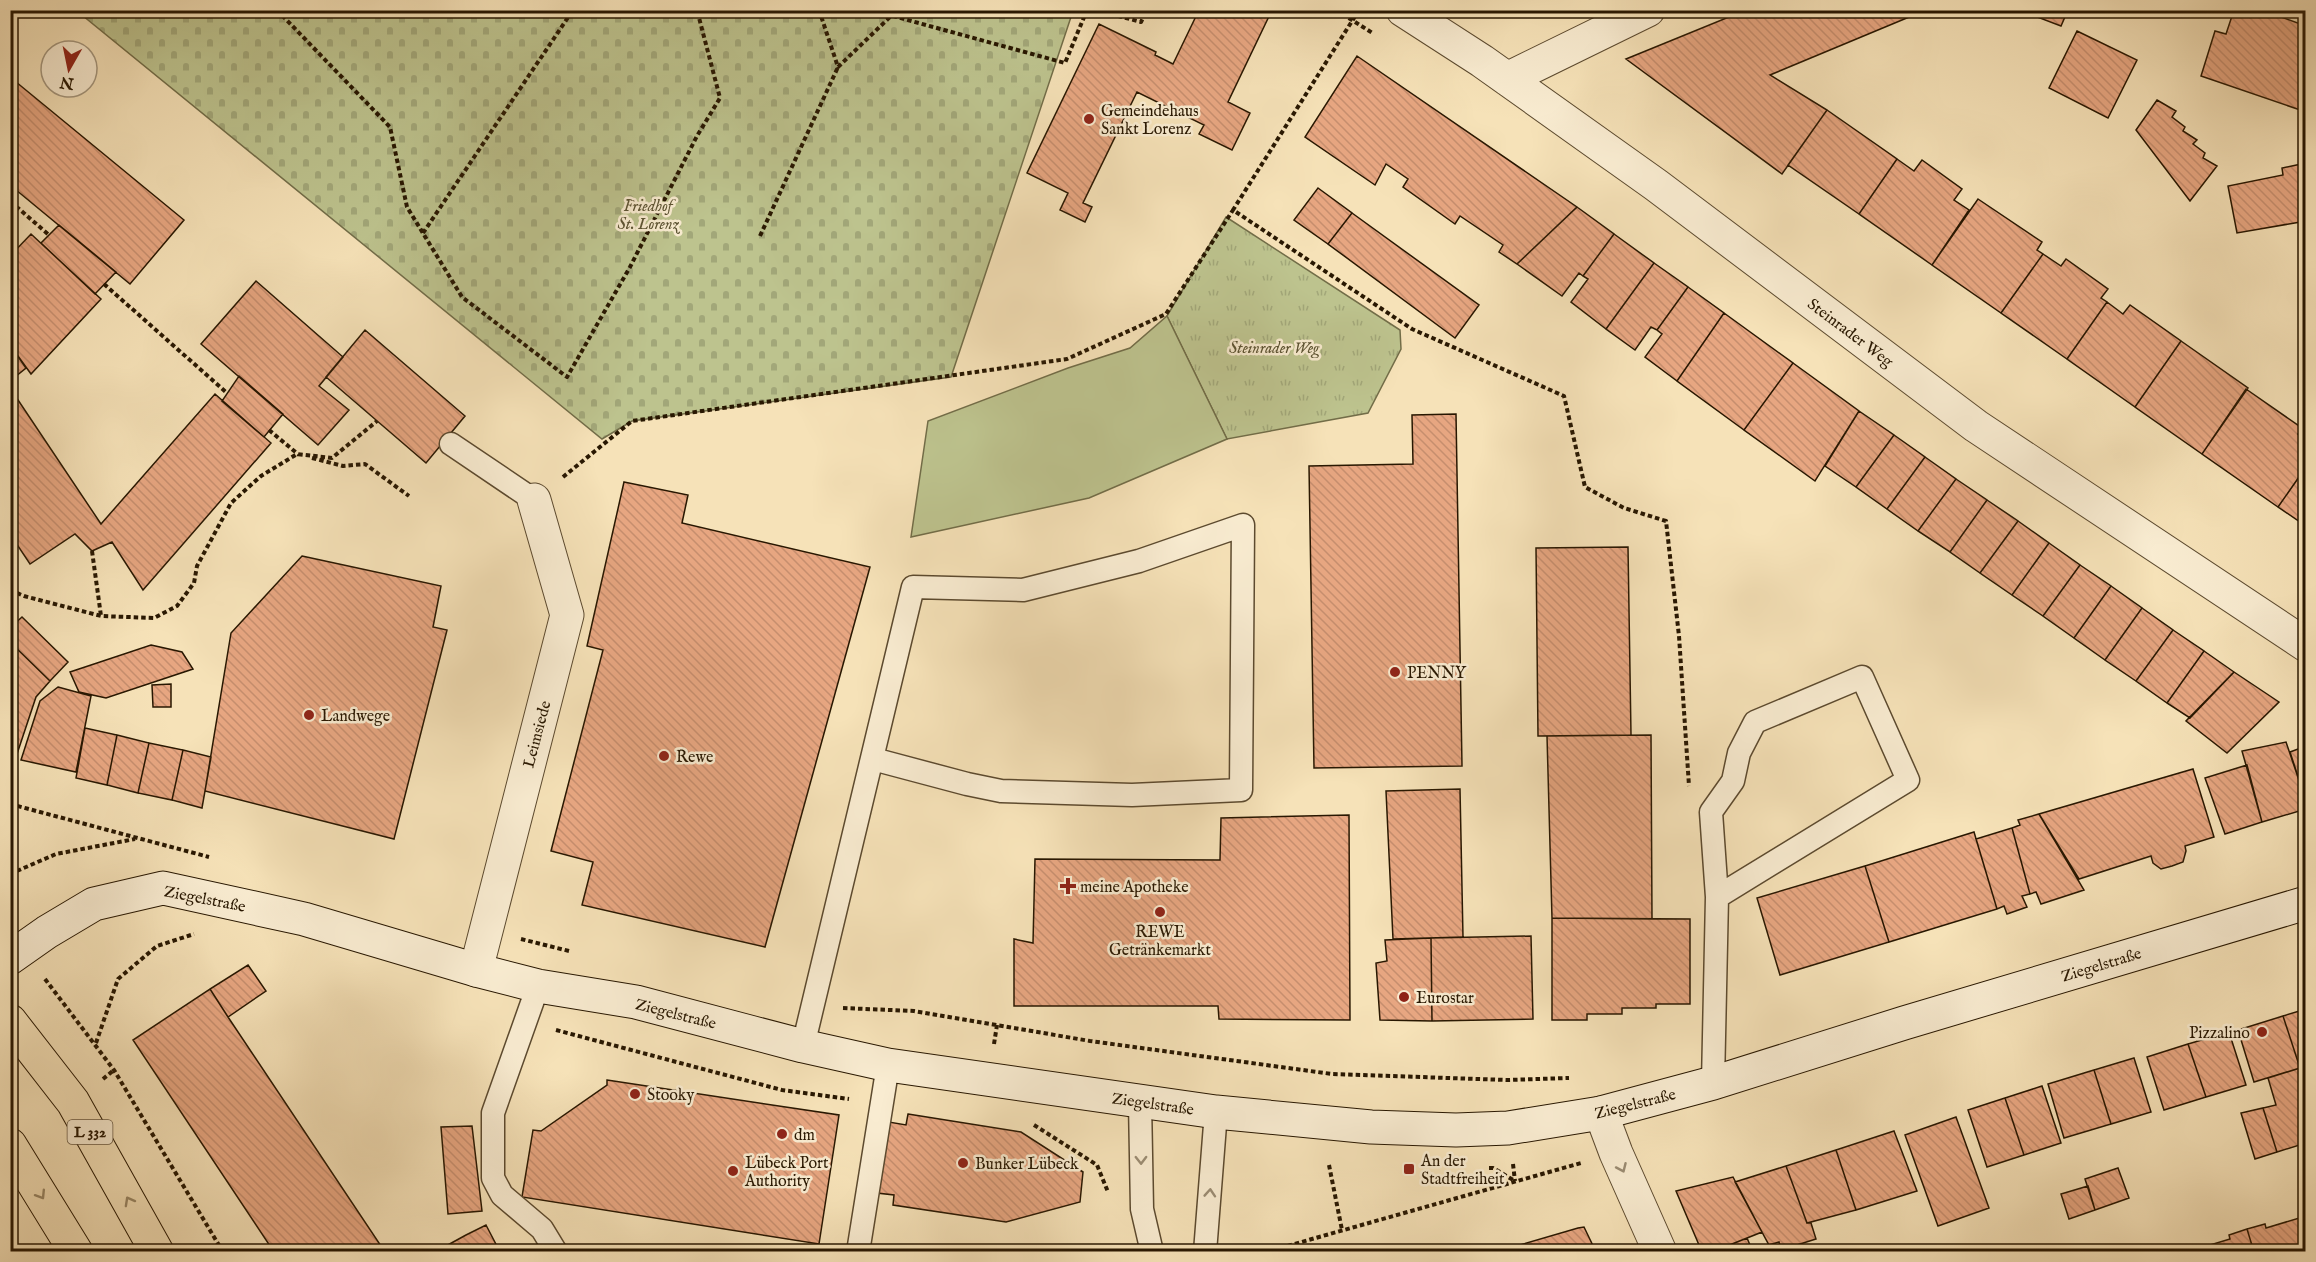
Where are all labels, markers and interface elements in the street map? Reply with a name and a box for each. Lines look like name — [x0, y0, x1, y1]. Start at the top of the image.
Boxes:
north arrow — [39, 39, 99, 99]
text: N — [58, 71, 76, 93]
place label: Gemeindehaus Sankt Lorenz — [1101, 102, 1199, 140]
marker: Gemeindehaus Sankt Lorenz — [1082, 112, 1096, 126]
park label: Friedhof St. Lorenz — [618, 197, 680, 235]
street label: Steinrader Weg — [1803, 295, 1897, 373]
park label: Steinrader Weg — [1229, 339, 1320, 359]
place label: PENNY — [1407, 664, 1467, 684]
marker: PENNY — [1388, 665, 1402, 679]
street label: Leimsiede — [519, 699, 556, 770]
place label: Landwege — [321, 707, 390, 727]
marker: Landwege — [302, 708, 316, 722]
place label: Rewe — [676, 748, 713, 768]
marker: Rewe — [657, 749, 671, 763]
place label: meine Apotheke — [1080, 878, 1189, 898]
marker: meine Apotheke — [1061, 879, 1075, 893]
street label: Ziegelstraße — [162, 882, 247, 918]
marker: REWE Getränkemarkt — [1153, 905, 1167, 919]
place label: REWE Getränkemarkt — [1109, 923, 1211, 961]
street label: Ziegelstraße — [2059, 944, 2144, 988]
place label: Eurostar — [1416, 989, 1474, 1009]
marker: Eurostar — [1397, 990, 1411, 1004]
street label: Ziegelstraße — [633, 995, 718, 1035]
place label: Pizzalino — [2189, 1024, 2250, 1044]
marker: Pizzalino — [2255, 1025, 2269, 1039]
street label: Ziegelstraße — [1593, 1085, 1678, 1125]
place label: Stooky — [647, 1086, 694, 1106]
marker: Stooky — [628, 1087, 642, 1101]
street label: Ziegelstraße — [1110, 1089, 1195, 1121]
road number: L 332 — [68, 1120, 112, 1144]
place label: dm — [794, 1126, 815, 1146]
marker: dm — [775, 1127, 789, 1141]
place label: An der Stadtfreiheit — [1420, 1152, 1505, 1190]
place label: Lübeck Port Authority — [744, 1154, 829, 1192]
place label: Bunker Lübeck — [975, 1155, 1079, 1175]
marker: Bunker Lübeck — [956, 1156, 970, 1170]
one-way arrow — [1135, 1156, 1147, 1165]
one-way arrow — [1615, 1161, 1627, 1172]
marker: An der Stadtfreiheit — [1402, 1162, 1416, 1176]
marker: Lübeck Port Authority — [726, 1164, 740, 1178]
one-way arrow — [34, 1189, 46, 1199]
one-way arrow — [1203, 1189, 1216, 1198]
one-way arrow — [125, 1196, 136, 1207]

